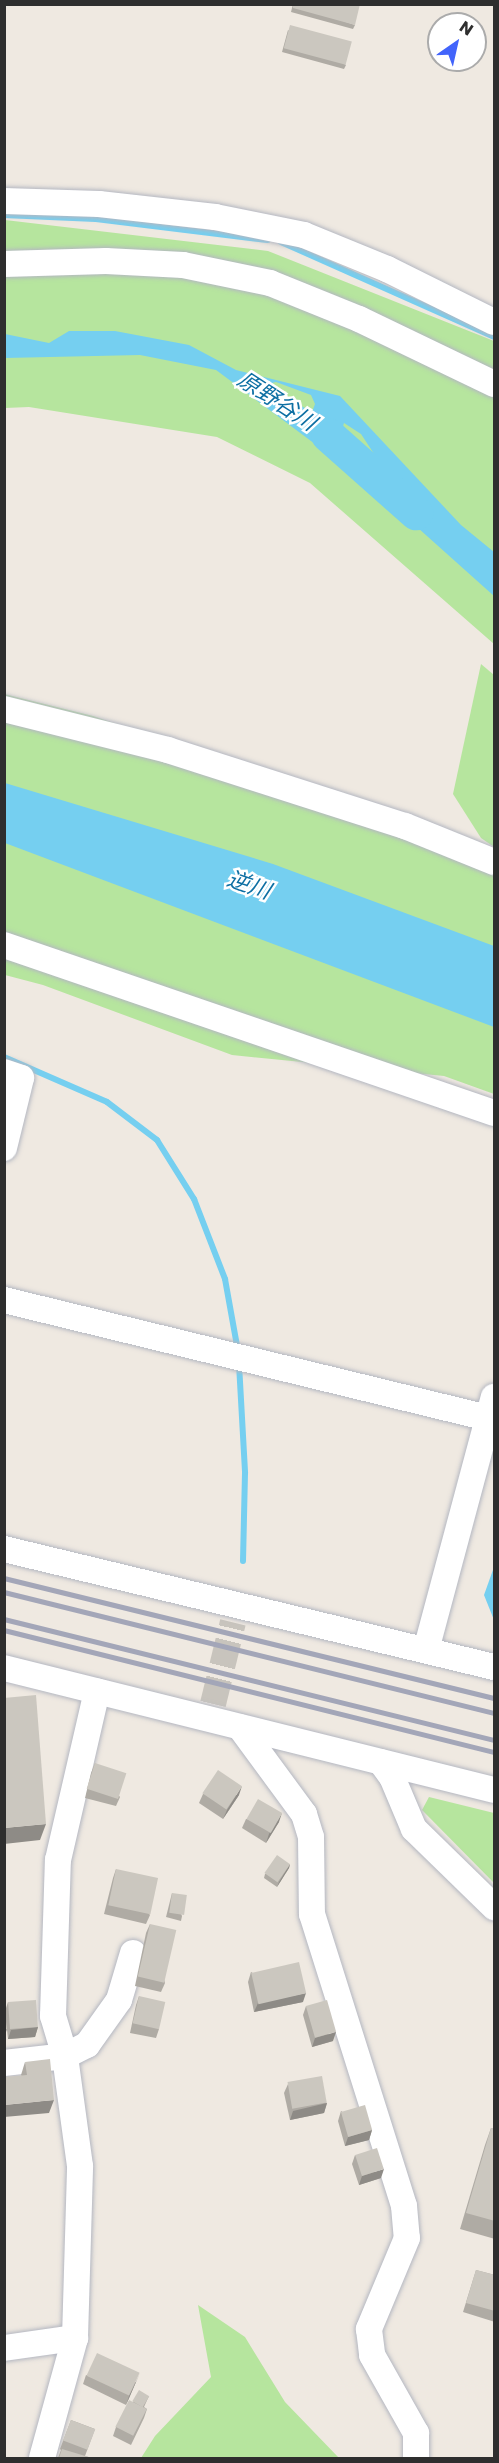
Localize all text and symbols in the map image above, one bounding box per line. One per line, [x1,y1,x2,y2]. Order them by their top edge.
north arrow [427,12,487,72]
text: N [455,15,478,41]
water label: 原野谷川 [233,366,321,436]
water label: 逆川 [224,865,274,905]

